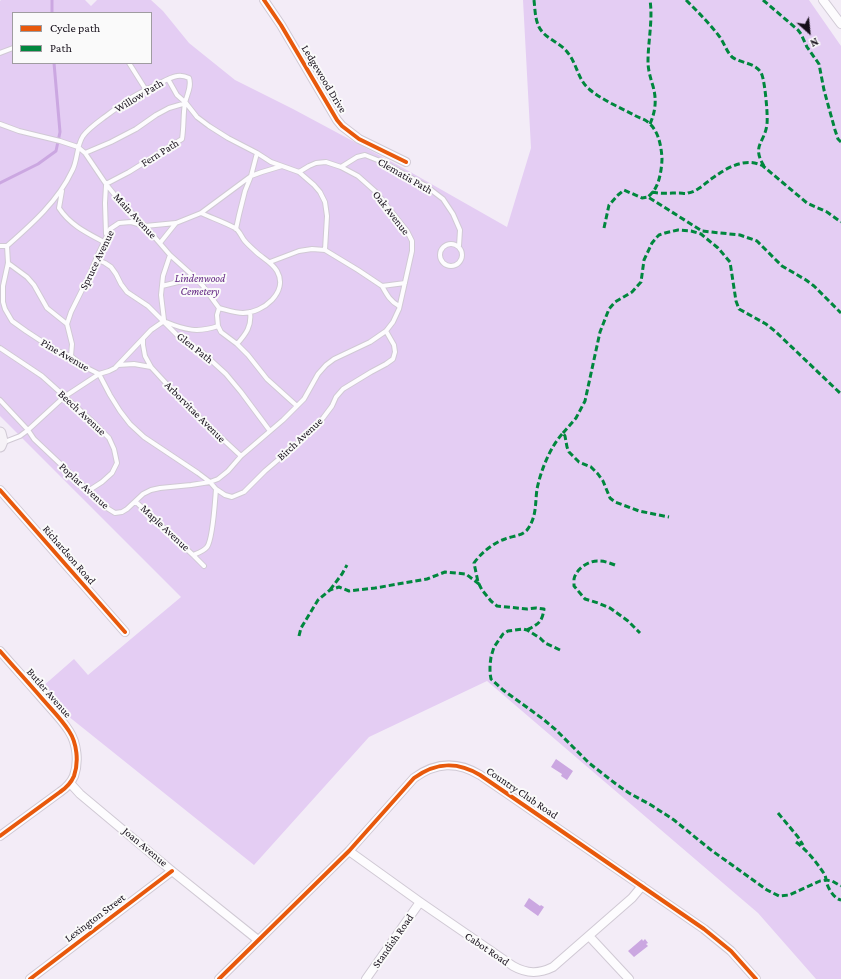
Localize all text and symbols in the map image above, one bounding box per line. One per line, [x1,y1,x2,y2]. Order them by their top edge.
legend [12,12,152,64]
north arrow [789,12,829,52]
text: Cycle path [50,21,100,35]
text: N [808,36,821,50]
text: Path [50,41,72,55]
street label: Ledgewood Drive [299,43,349,115]
street label: Willow Path [112,76,166,116]
street label: Fern Path [139,136,181,170]
street label: Clematis Path [375,155,435,197]
street label: Oak Avenue [370,188,412,238]
street label: Main Avenue [111,190,159,242]
street label: Spruce Avenue [77,228,117,292]
park label: Lindenwood Cemetery [175,272,225,298]
street label: Glen Path [174,330,216,366]
street label: Pine Avenue [38,336,92,374]
street label: Arborvitae Avenue [162,379,228,445]
street label: Beech Avenue [55,388,109,438]
street label: Birch Avenue [274,415,326,463]
street label: Poplar Avenue [56,460,112,512]
street label: Maple Avenue [138,502,192,554]
street label: Richardson Road [40,523,98,587]
street label: Butler Avenue [24,665,74,721]
street label: Country Club Road [484,764,560,822]
street label: Joan Avenue [120,825,170,869]
street label: Lexington Street [62,891,128,945]
street label: Standish Road [370,911,416,971]
street label: Cabot Road [462,929,512,969]

